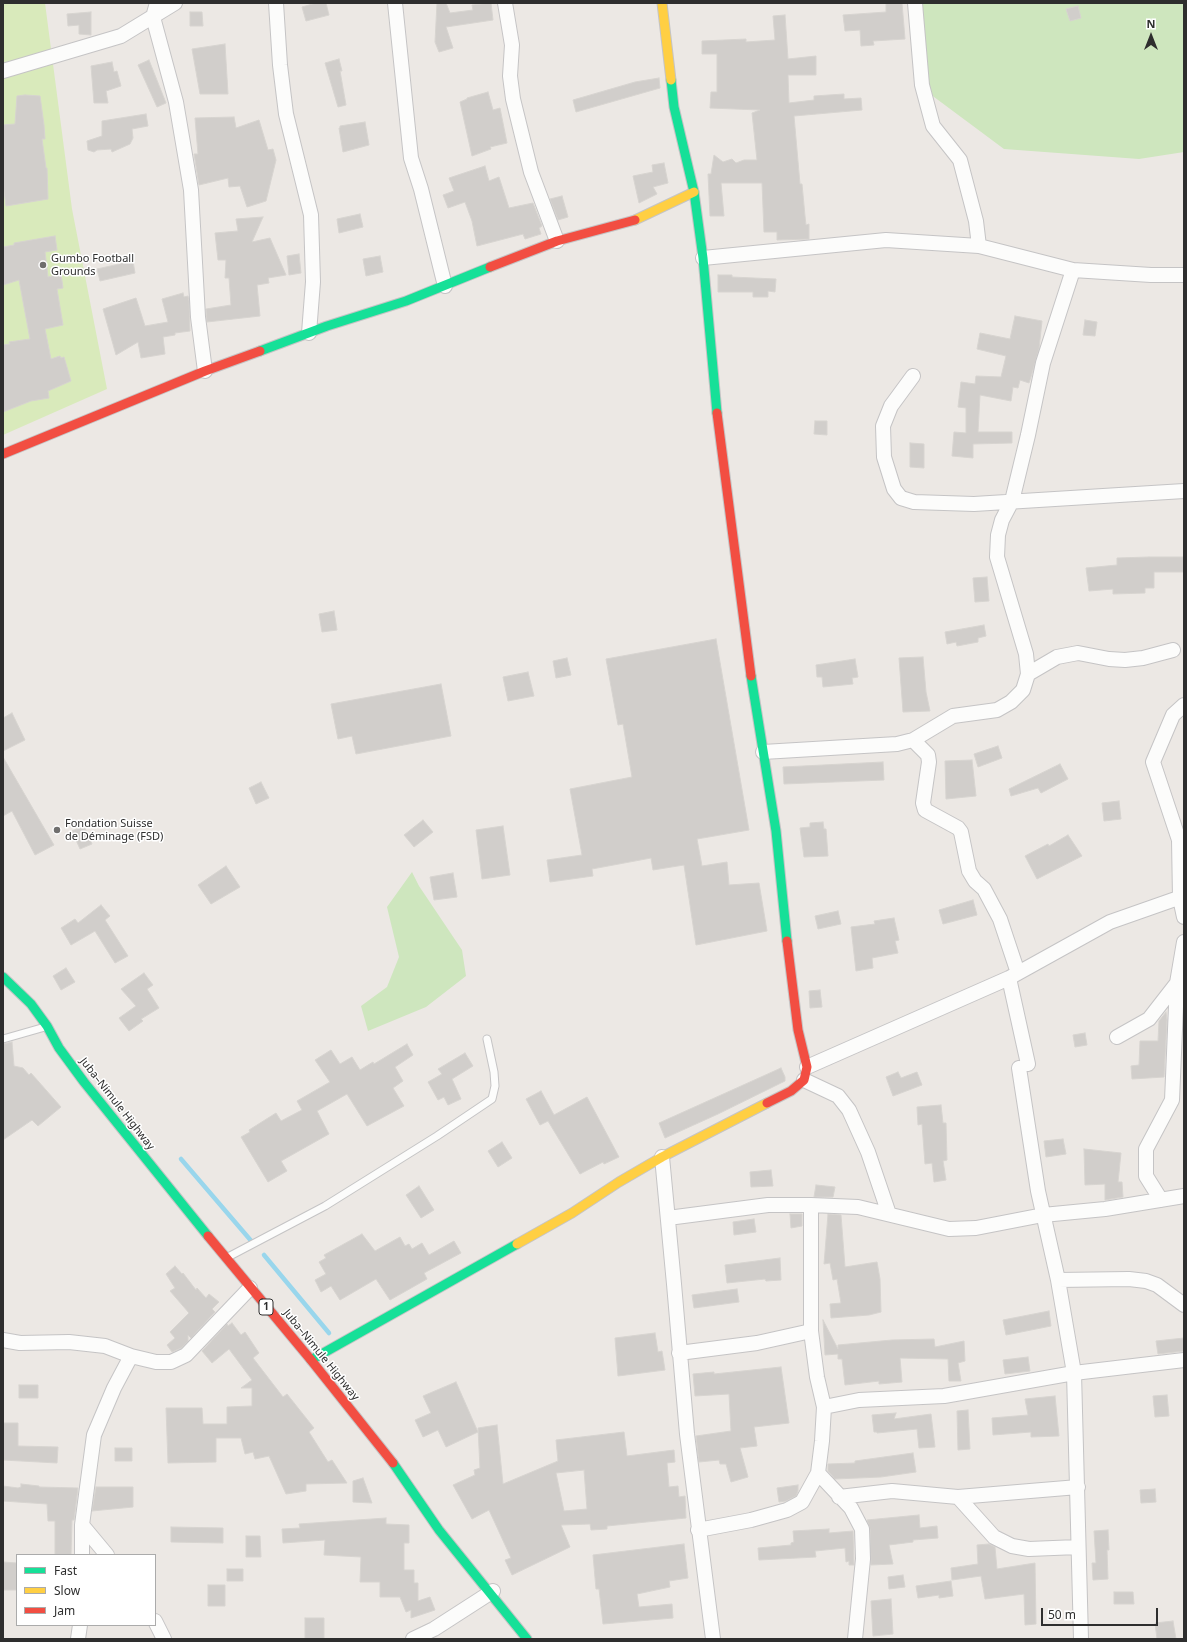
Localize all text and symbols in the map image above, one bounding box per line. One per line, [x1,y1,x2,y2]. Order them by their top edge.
north arrow [1131,16,1171,56]
text: N [1147,16,1155,31]
place label: Gumbo Football Grounds [51,252,134,278]
marker: Gumbo Football Grounds [38,260,48,270]
place label: Fondation Suisse de Déminage (FSD) [65,817,163,843]
marker: Fondation Suisse de Déminage (FSD) [52,825,62,835]
street label: Juba–Nimule Highway [77,1055,157,1153]
road number: 1 [259,1299,273,1315]
street label: Juba–Nimule Highway [280,1307,362,1403]
legend [16,1554,156,1626]
text: Fast [54,1562,77,1579]
text: Slow [54,1582,80,1599]
scale bar [1043,1600,1160,1626]
text: Jam [54,1602,75,1619]
text: 50 m [1048,1606,1076,1623]

